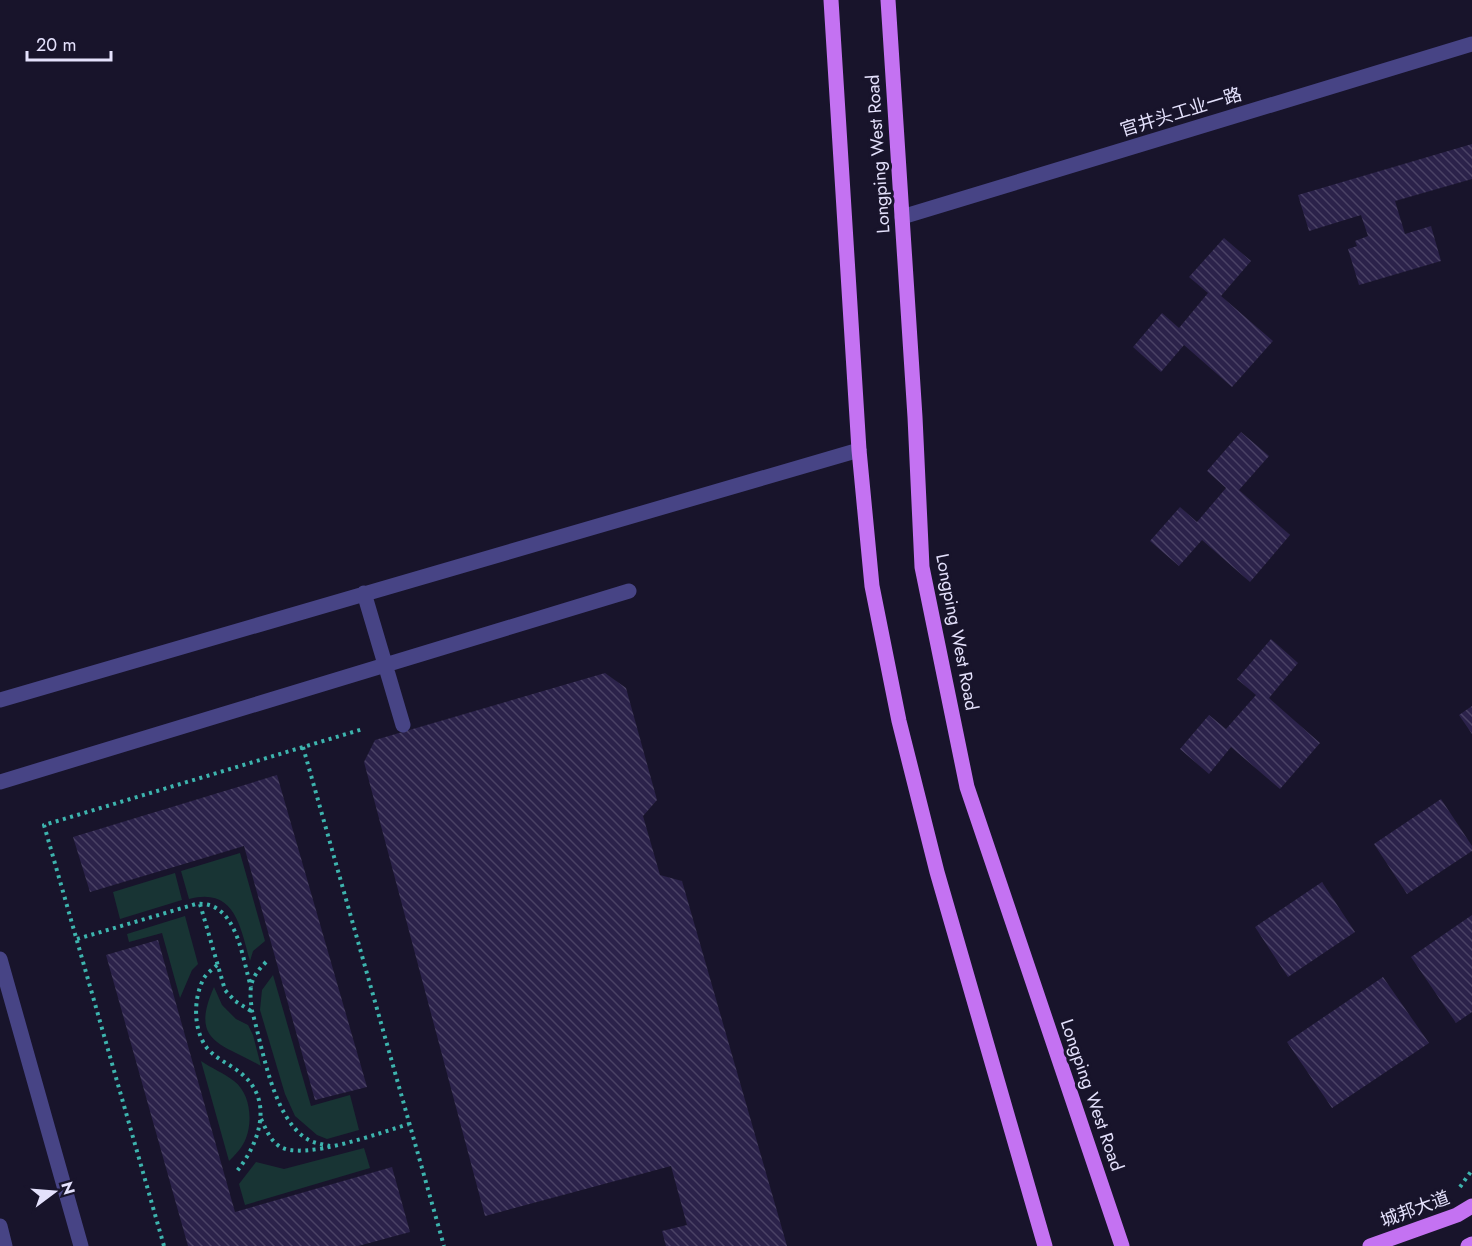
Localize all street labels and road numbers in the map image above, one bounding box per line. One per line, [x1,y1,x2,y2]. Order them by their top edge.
street label: Longping West Road [859,74,897,234]
street label: 官井头工业一路 [1117,81,1245,143]
street label: Longping West Road [929,551,985,713]
street label: Longping West Road [1054,1016,1130,1174]
street label: 城邦大道 [1377,1184,1453,1234]

